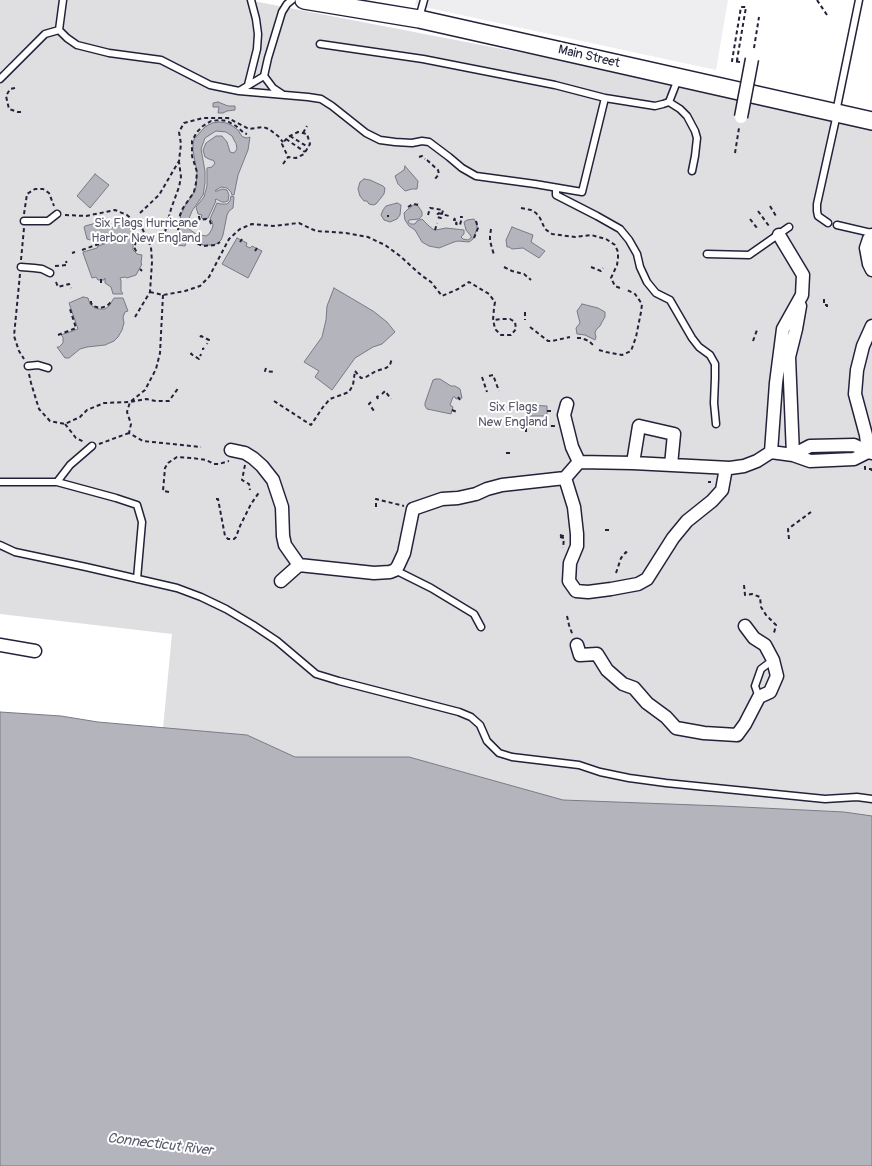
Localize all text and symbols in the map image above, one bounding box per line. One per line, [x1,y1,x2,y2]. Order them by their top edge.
street label: Main Street [557,42,621,72]
park label: Six Flags Hurricane Harbor New England [91,216,201,247]
park label: Six Flags New England [478,400,548,431]
water label: Connecticut River [106,1130,214,1160]

